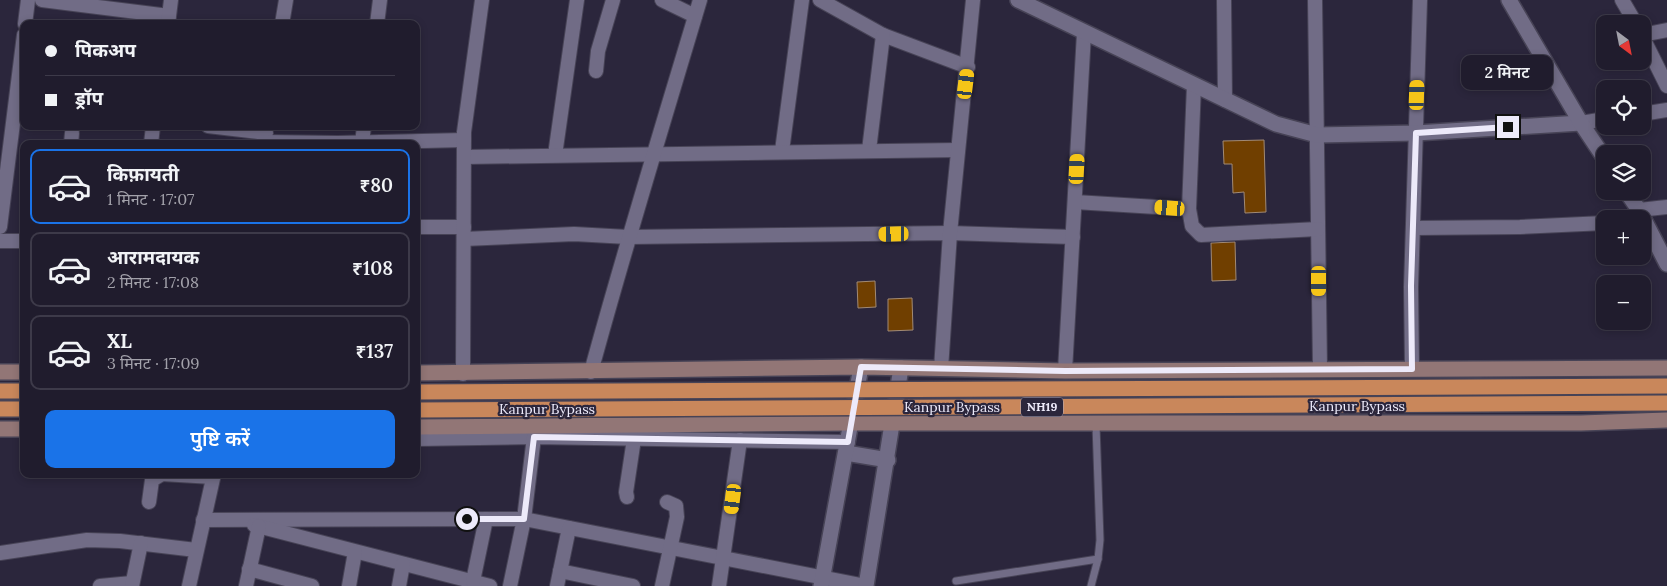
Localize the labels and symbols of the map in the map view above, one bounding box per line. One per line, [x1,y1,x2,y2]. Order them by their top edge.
north arrow [1596,15,1651,70]
callout: 2 मिनट [1462,54,1554,90]
car [956,68,975,100]
car [1408,80,1425,110]
route end [1497,116,1519,138]
car [1068,154,1085,184]
car [1154,199,1185,217]
car [878,226,909,242]
car [1311,266,1326,296]
street label: Kanpur Bypass [1309,397,1405,415]
street label: Kanpur Bypass [904,398,1000,416]
road number: NH19 [1021,398,1063,417]
street label: Kanpur Bypass [499,400,595,418]
car [723,483,742,515]
route start [456,508,478,530]

